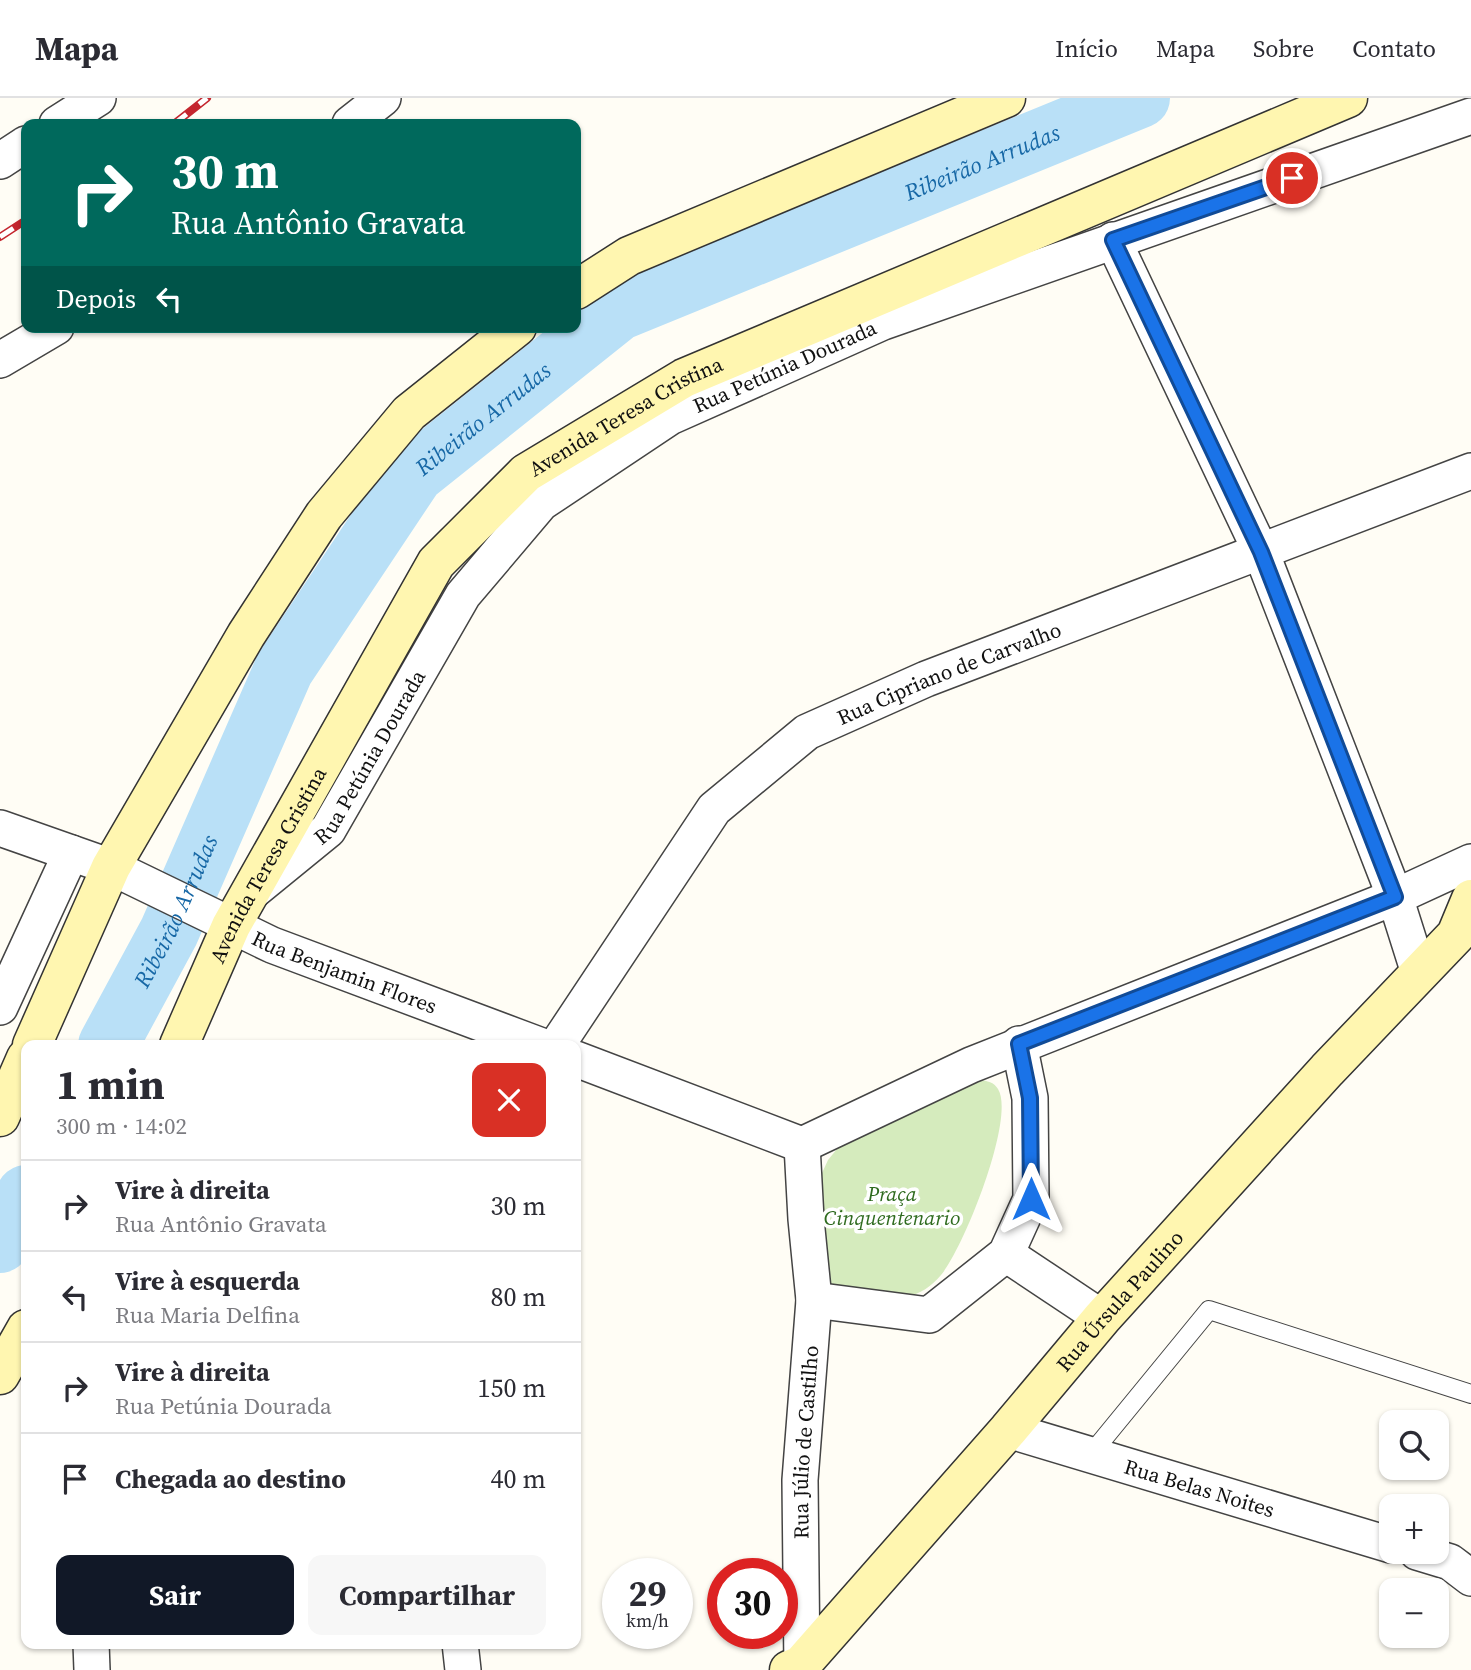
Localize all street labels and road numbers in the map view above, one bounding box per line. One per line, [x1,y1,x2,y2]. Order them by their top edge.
street label: Rua Petúnia Dourada [688,312,881,420]
street label: Avenida Teresa Cristina [523,349,727,483]
street label: Rua Cipriano de Carvalho [832,614,1065,731]
street label: Rua Petúnia Dourada [307,664,432,851]
street label: Avenida Teresa Cristina [202,761,333,967]
street label: Rua Benjamin Flores [247,923,441,1020]
street label: Rua Úrsula Paulino [1049,1223,1190,1377]
street label: Rua Júlio de Castilho [785,1344,825,1539]
street label: Rua Belas Noites [1121,1451,1278,1524]

